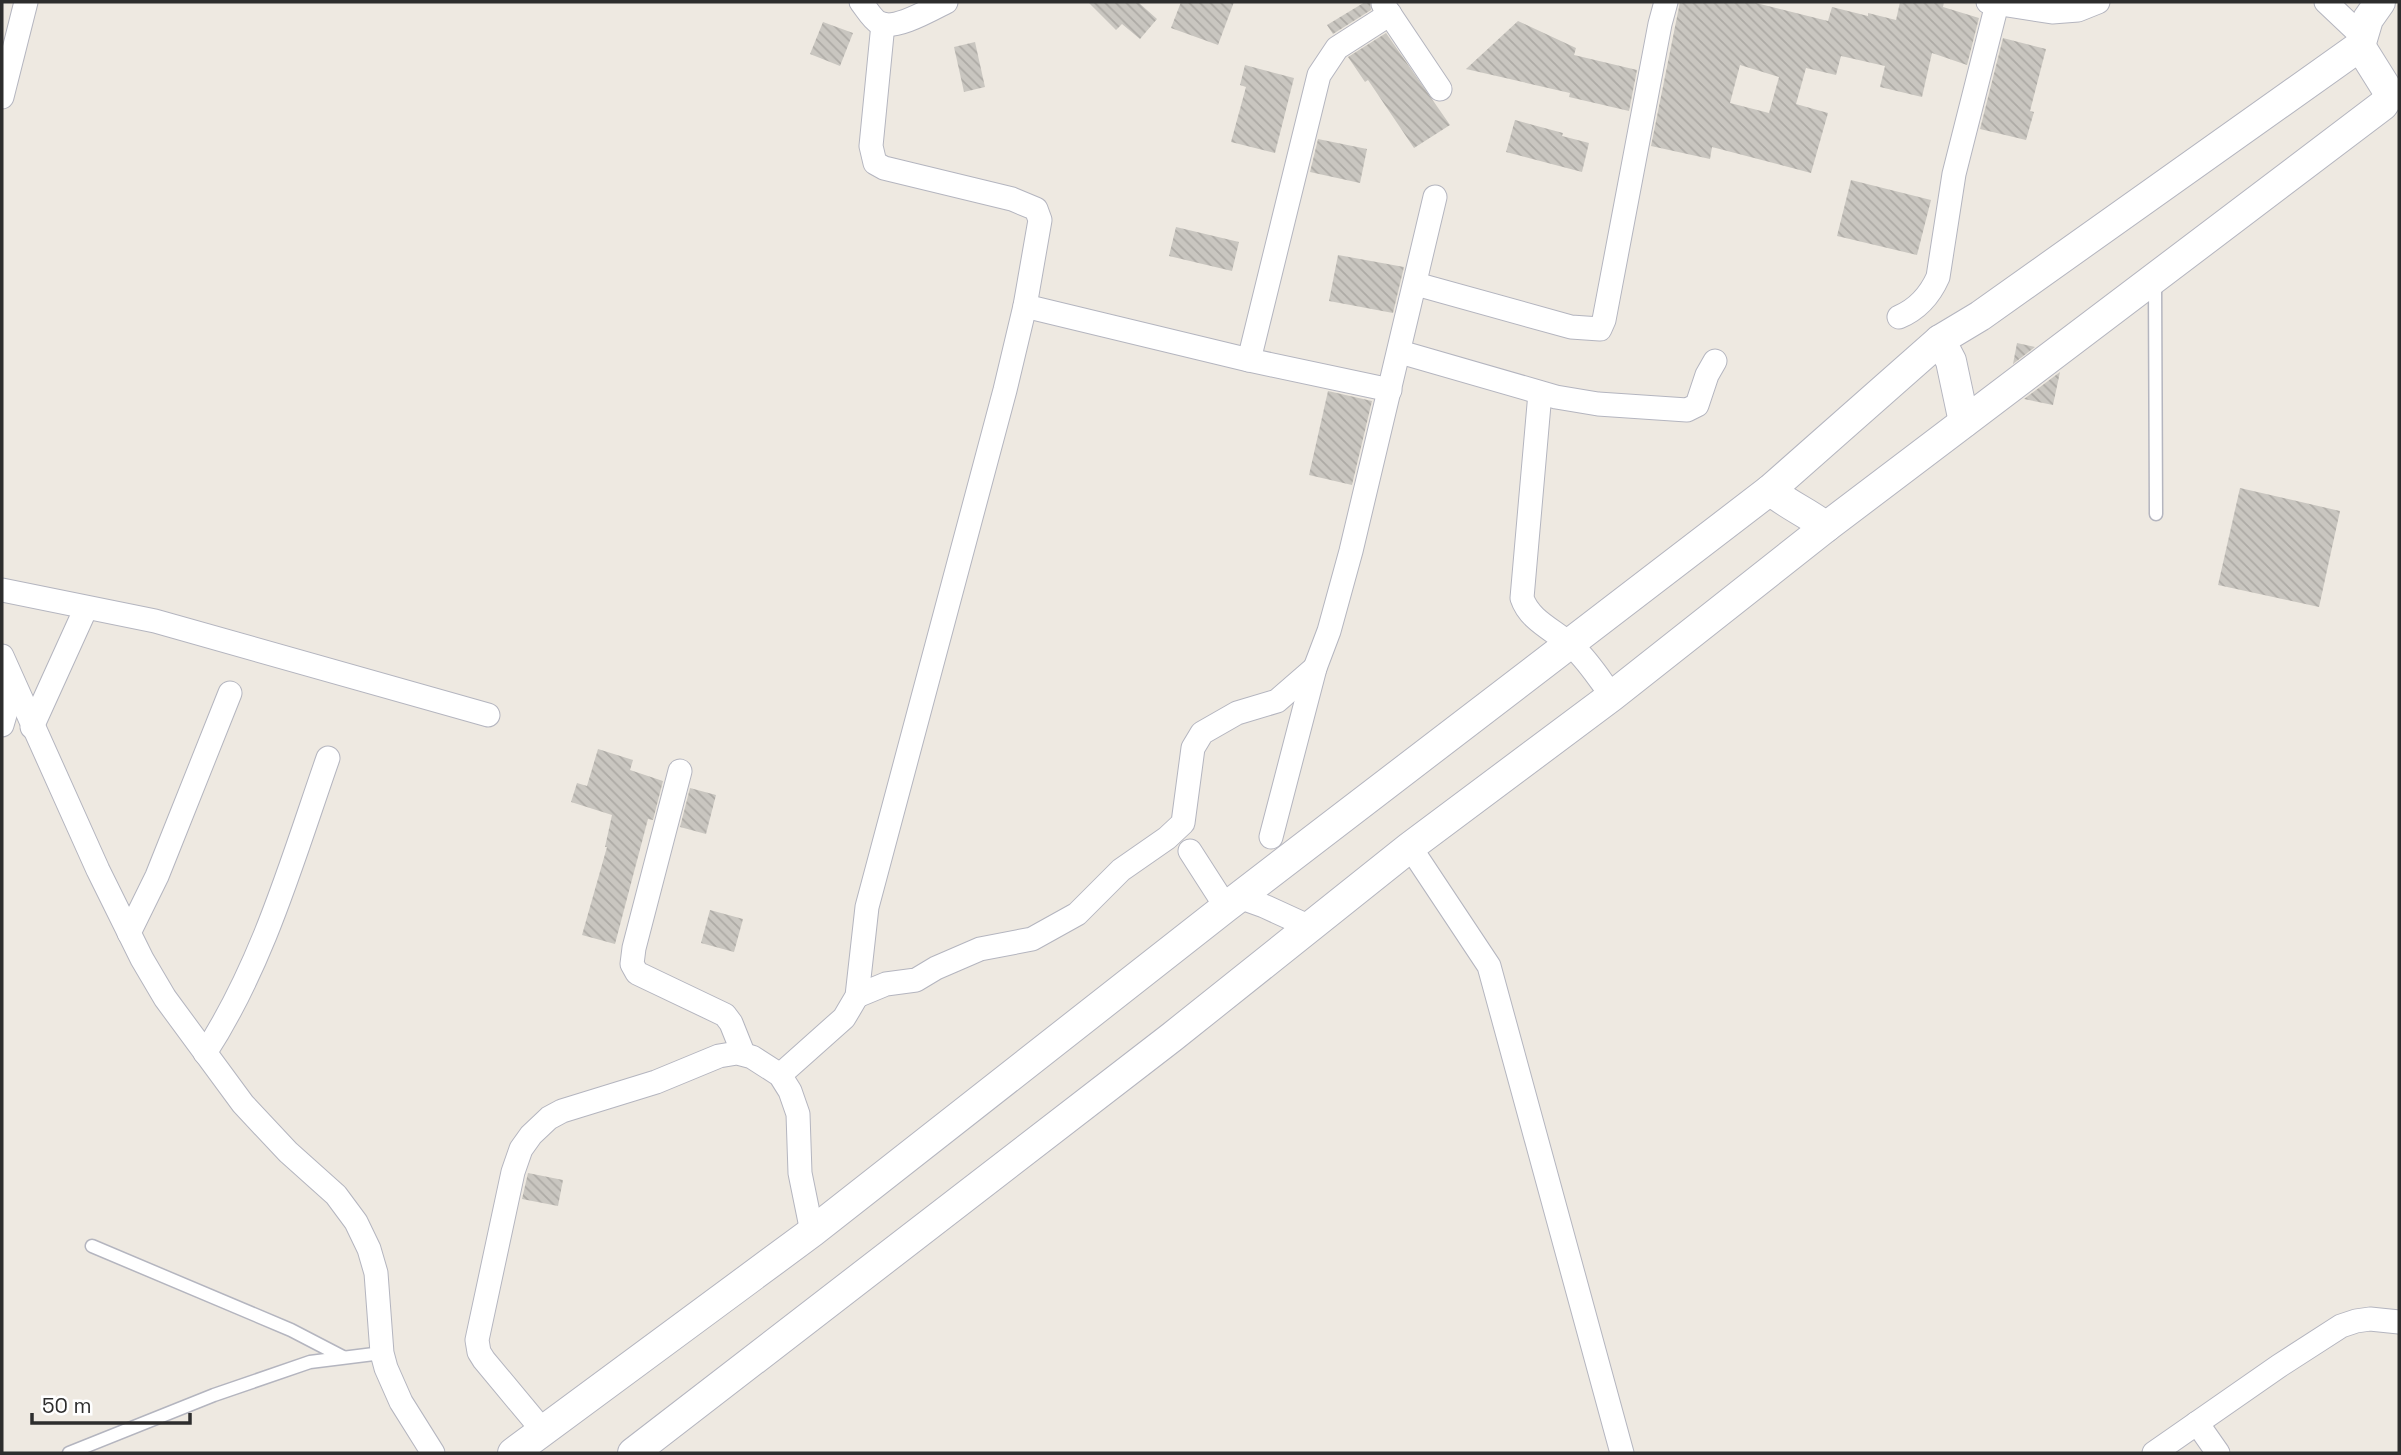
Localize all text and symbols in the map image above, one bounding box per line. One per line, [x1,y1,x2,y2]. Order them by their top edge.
scale bar [32,1382,189,1426]
text: 50 m [42,1392,92,1419]

